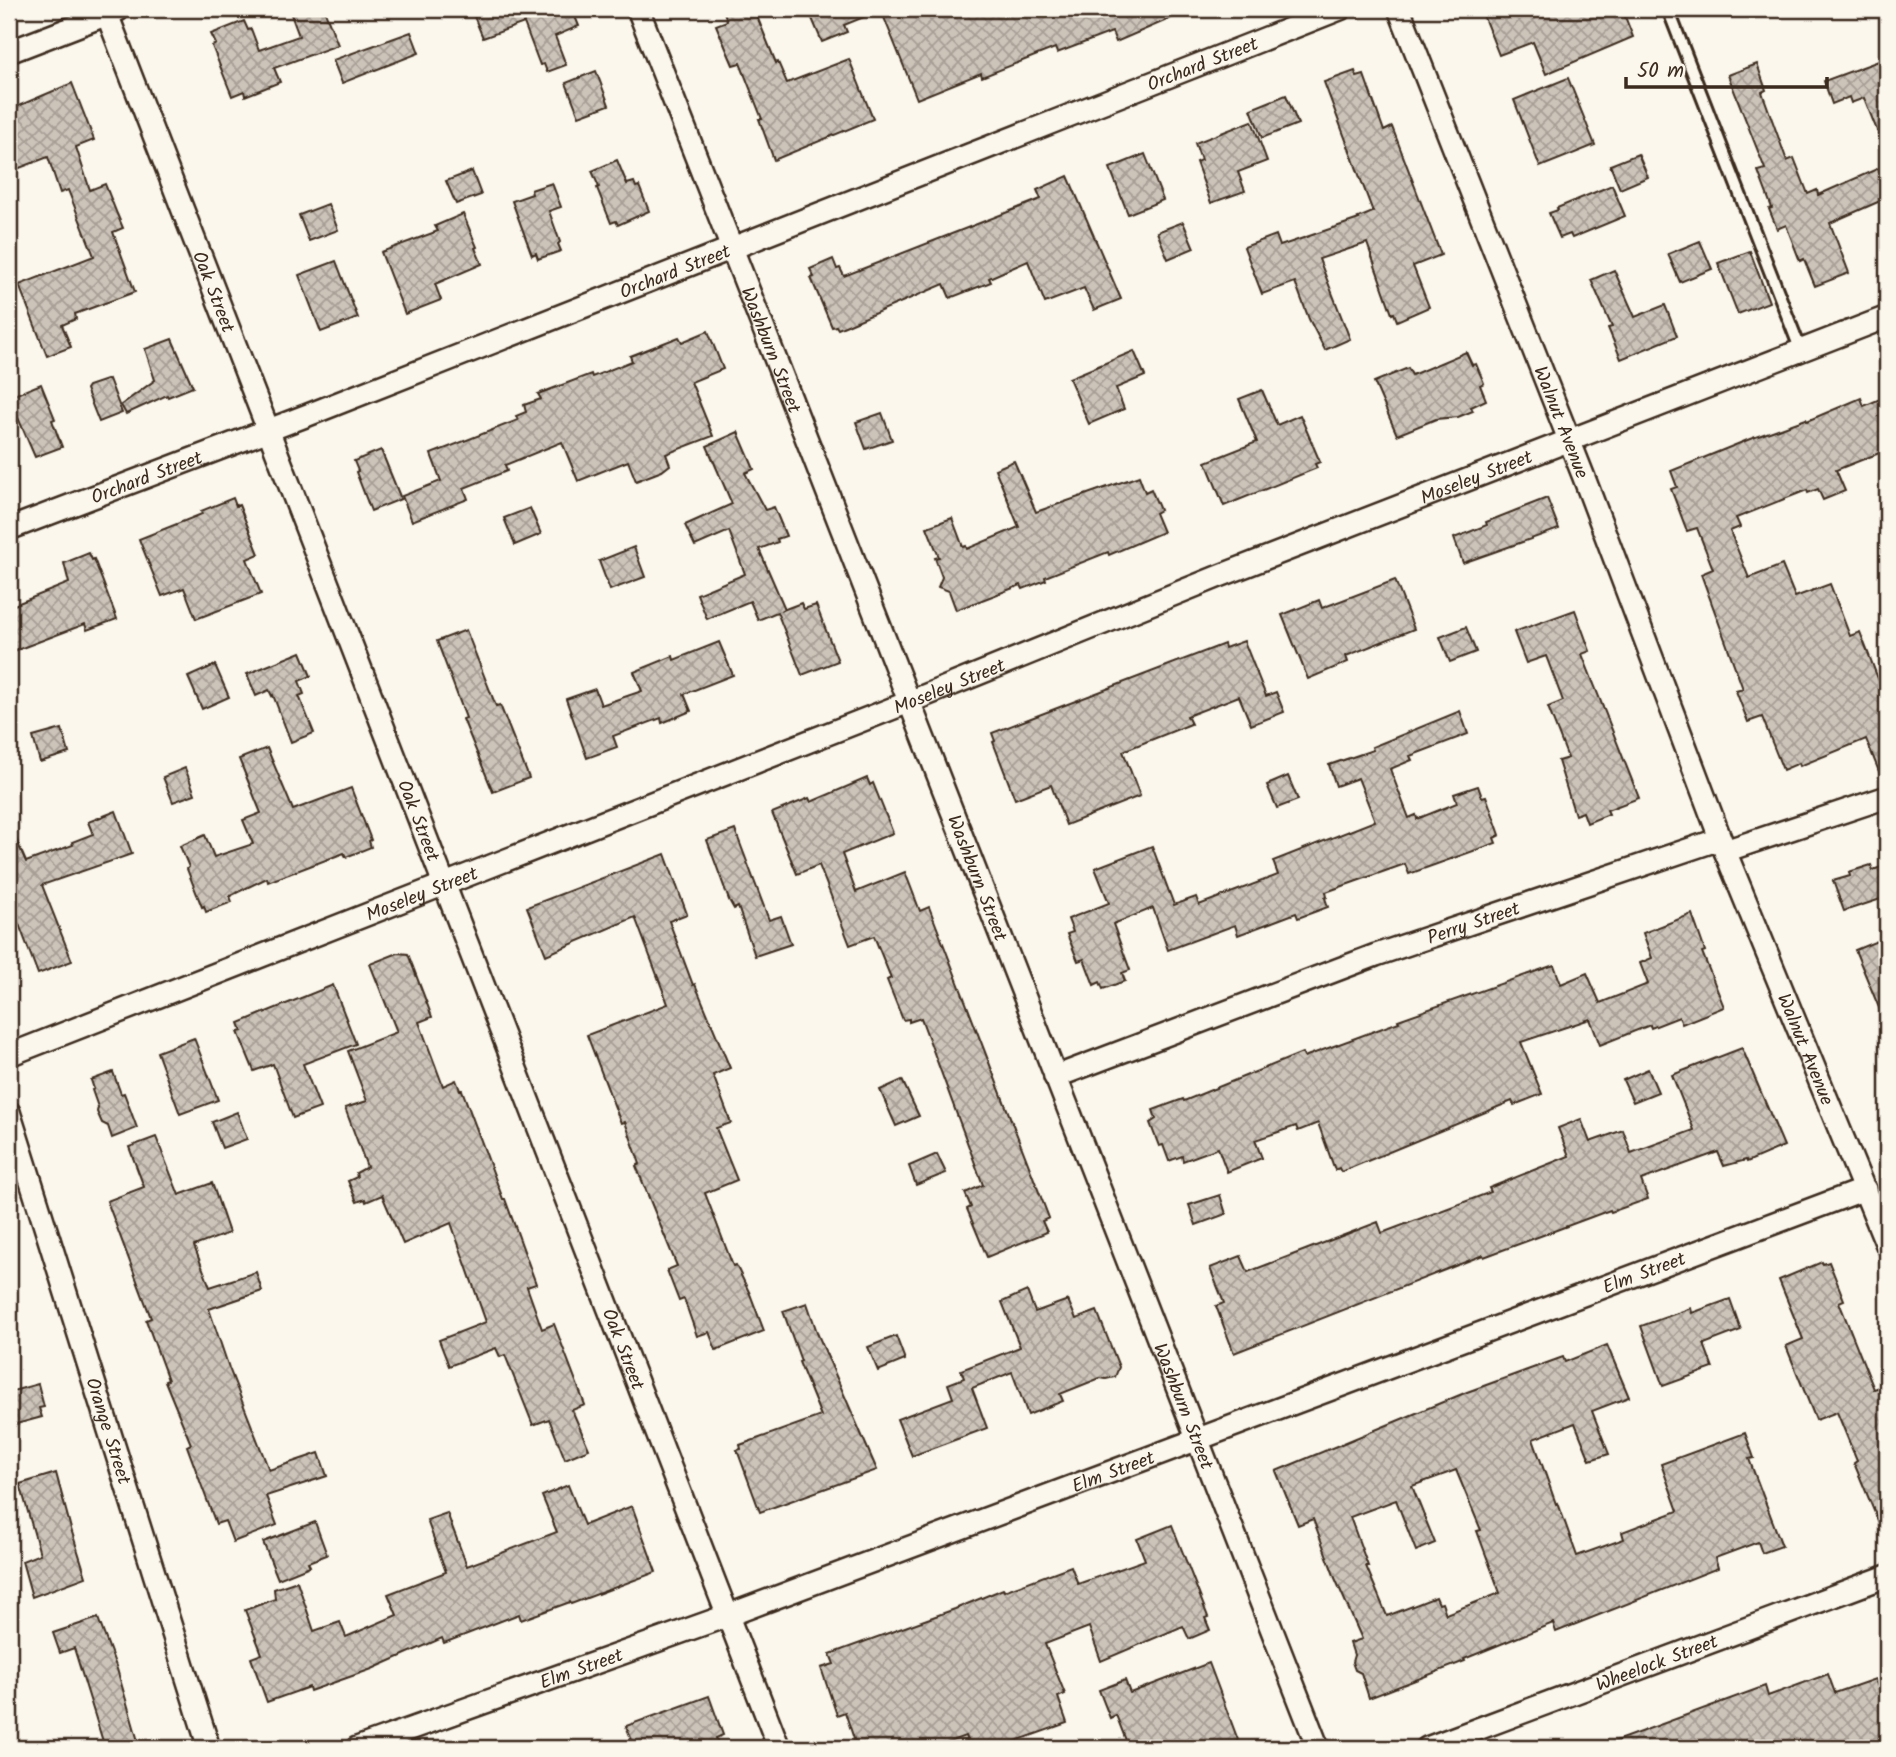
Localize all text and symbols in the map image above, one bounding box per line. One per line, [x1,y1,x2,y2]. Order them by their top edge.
street label: Orchard Street [1143,29,1264,100]
scale bar [1626,46,1828,90]
text: 50 m [1637,55,1684,88]
street label: Orchard Street [615,237,736,308]
street label: Oak Street [183,247,242,338]
street label: Washburn Street [732,283,808,419]
street label: Walnut Avenue [1524,362,1596,484]
street label: Orchard Street [87,443,208,513]
street label: Moseley Street [1416,443,1538,514]
street label: Moseley Street [889,651,1011,724]
street label: Oak Street [388,776,447,867]
street label: Washburn Street [938,811,1015,947]
street label: Moseley Street [362,859,483,931]
street label: Perry Street [1423,894,1525,954]
street label: Walnut Avenue [1768,989,1841,1111]
street label: Elm Street [1599,1244,1691,1303]
street label: Oak Street [593,1304,652,1395]
street label: Washburn Street [1144,1339,1221,1475]
street label: Orange Street [76,1374,138,1489]
street label: Elm Street [1068,1443,1160,1502]
street label: Wheelock Street [1592,1627,1723,1701]
street label: Elm Street [536,1641,628,1698]

